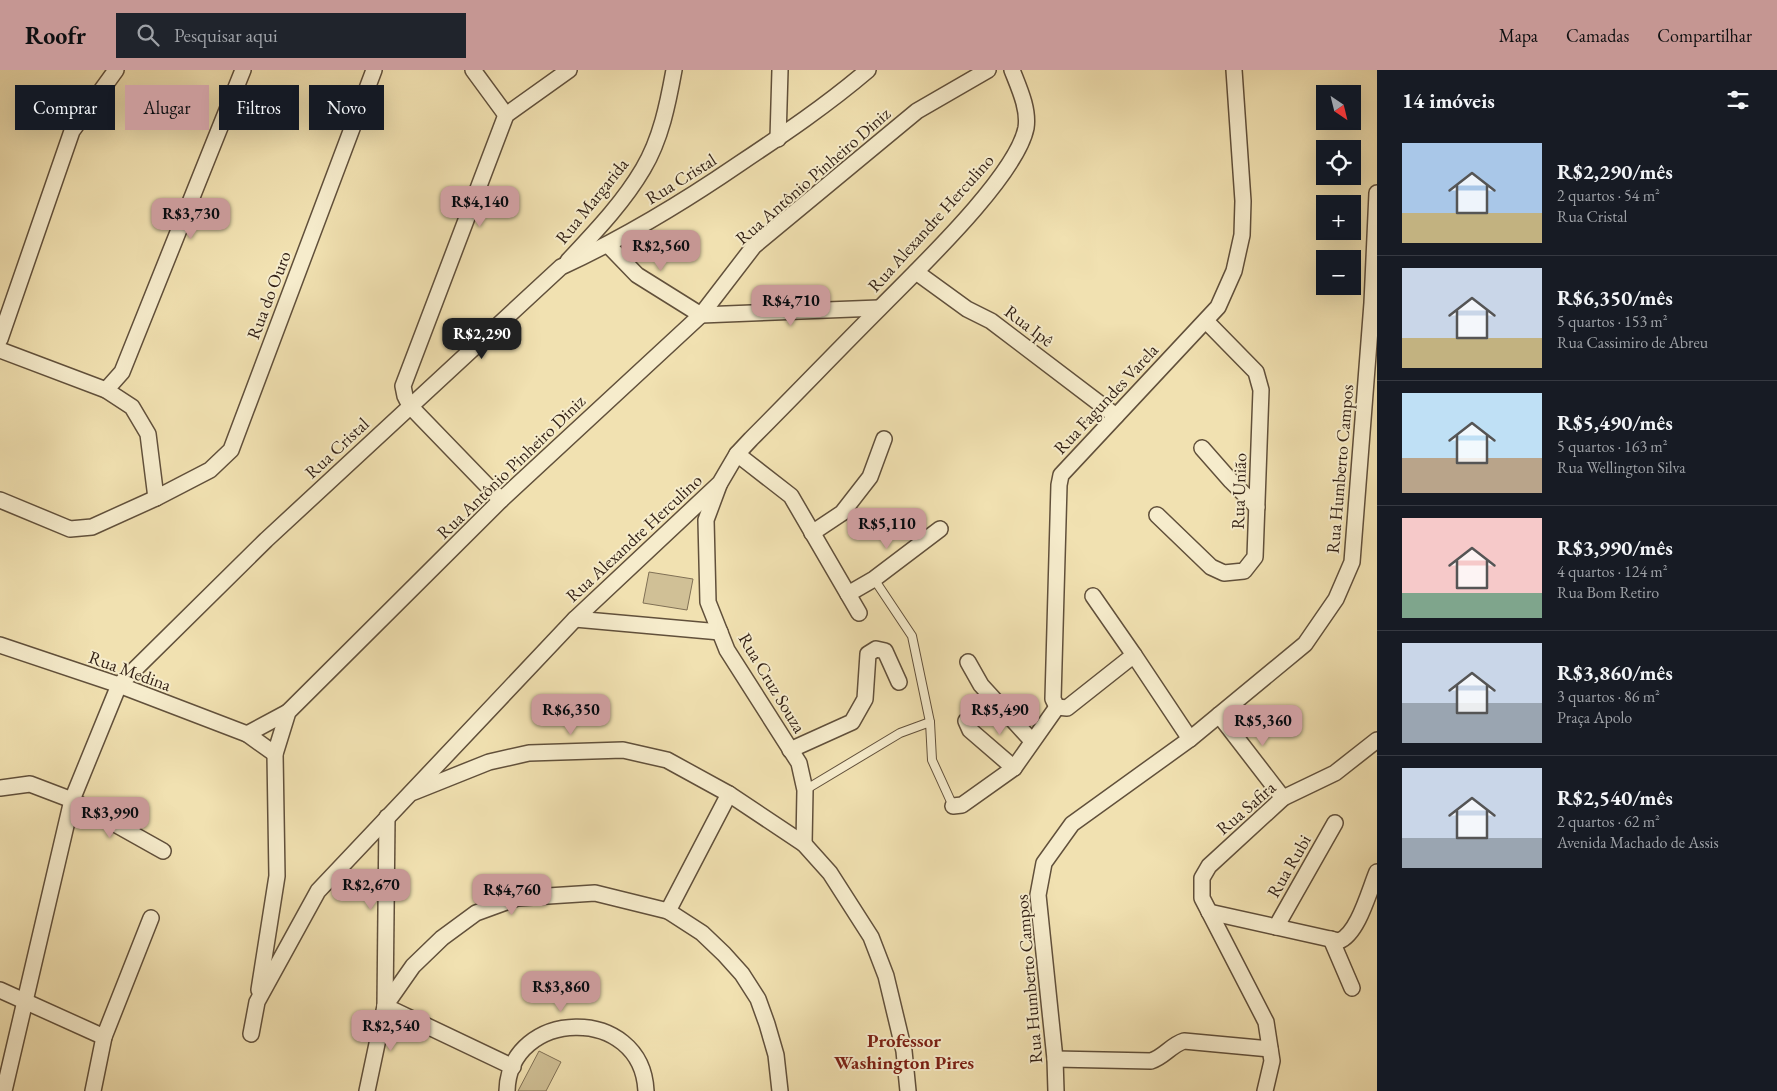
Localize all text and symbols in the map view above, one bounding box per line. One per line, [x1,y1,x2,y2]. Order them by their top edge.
search box [116,13,466,58]
text: Roofr [25,20,86,51]
icon: search [134,21,162,49]
text: Pesquisar aqui [174,23,278,48]
text: Mapa [1499,24,1538,47]
text: Camadas [1566,24,1629,47]
text: Compartilhar [1657,24,1752,47]
chip: Comprar [15,85,115,130]
chip: Alugar [125,85,209,130]
chip: Filtros [219,85,299,130]
chip: Novo [309,85,384,130]
north arrow [1316,85,1361,130]
map controls [1316,85,1361,295]
icon: filters [1724,86,1752,114]
text: 14 imóveis [1402,87,1495,114]
street label: Rua Antônio Pinheiro Diniz [730,102,895,249]
button: locate [1316,140,1361,185]
street label: Rua Cristal [641,148,720,209]
street label: Rua Alexandre Herculino [862,149,999,297]
street label: Rua Margarida [550,152,634,248]
text: R$2,290/mês [1557,158,1673,185]
icon: home [1442,163,1502,223]
text: 2 quartos · 54 m² [1557,185,1660,206]
pin: R$4,140 [434,186,526,228]
text: R$4,140 [451,191,509,212]
button: + [1316,195,1361,240]
pin: R$3,730 [145,198,237,240]
text: R$3,730 [162,203,220,224]
text: Rua Cristal [1557,206,1627,227]
pin: R$2,560 [615,230,707,272]
text: R$2,560 [632,235,690,256]
street label: Rua do Ouro [241,247,296,342]
button: − [1316,250,1361,295]
pin: R$4,710 [745,284,837,327]
text: R$6,350/mês [1557,284,1673,311]
icon: home [1442,288,1502,348]
text: R$4,710 [762,290,820,311]
street label: Rua Ipê [1000,300,1058,352]
text: 5 quartos · 153 m² [1557,311,1668,332]
pin: R$2,290 [436,318,528,360]
text: R$2,290 [453,323,511,344]
text: Rua Cassimiro de Abreu [1557,332,1708,353]
street label: Rua Fagundes Varela [1048,338,1163,459]
street label: Rua Humberto Campos [1321,383,1358,554]
street label: Rua Antônio Pinheiro Diniz [432,390,590,544]
text: R$5,490/mês [1557,409,1673,436]
street label: Rua Cristal [300,412,373,483]
icon: home [1442,413,1502,473]
text: 5 quartos · 163 m² [1557,436,1668,457]
street label: Rua União [1226,452,1251,530]
text: Rua Wellington Silva [1557,457,1686,478]
street label: Rua Alexandre Herculino [561,468,707,607]
pin: R$5,110 [841,508,933,550]
text: R$5,110 [858,513,916,534]
text: R$3,990/mês [1557,534,1673,561]
icon: home [1442,538,1502,598]
text: 4 quartos · 124 m² [1557,561,1668,582]
text: Rua Bom Retiro [1557,582,1659,603]
street label: Rua Cruz Souza [734,629,812,738]
street label: Rua Medina [86,645,175,696]
text: R$3,860/mês [1557,659,1673,686]
icon: home [1442,663,1502,723]
text: 3 quartos · 86 m² [1557,686,1660,707]
pin: R$6,350 [525,694,617,736]
pin: R$5,490 [954,694,1046,736]
text: R$6,350 [542,699,600,720]
text: R$5,490 [971,699,1029,720]
pin: R$5,360 [1217,704,1309,747]
text: Praça Apolo [1557,707,1632,728]
text: R$5,360 [1234,710,1292,731]
street label: Rua Safira [1211,775,1281,840]
text: R$2,540/mês [1557,784,1673,811]
icon: home [1442,788,1502,848]
pin: R$3,990 [64,796,156,839]
text: R$3,990 [81,802,139,823]
text: 2 quartos · 62 m² [1557,811,1660,832]
street label: Rua Rubi [1261,830,1316,901]
text: Avenida Machado de Assis [1557,832,1719,853]
pin: R$2,670 [325,868,417,911]
text: R$2,670 [342,874,400,895]
pin: R$4,760 [466,874,558,916]
text: R$4,760 [483,879,541,900]
street label: Rua Humberto Campos [1010,893,1047,1065]
pin: R$3,860 [515,970,607,1013]
text: R$3,860 [532,976,590,997]
pin: R$2,540 [345,1010,437,1052]
text: R$2,540 [362,1015,420,1036]
district label: Professor Washington Pires [834,1028,974,1075]

